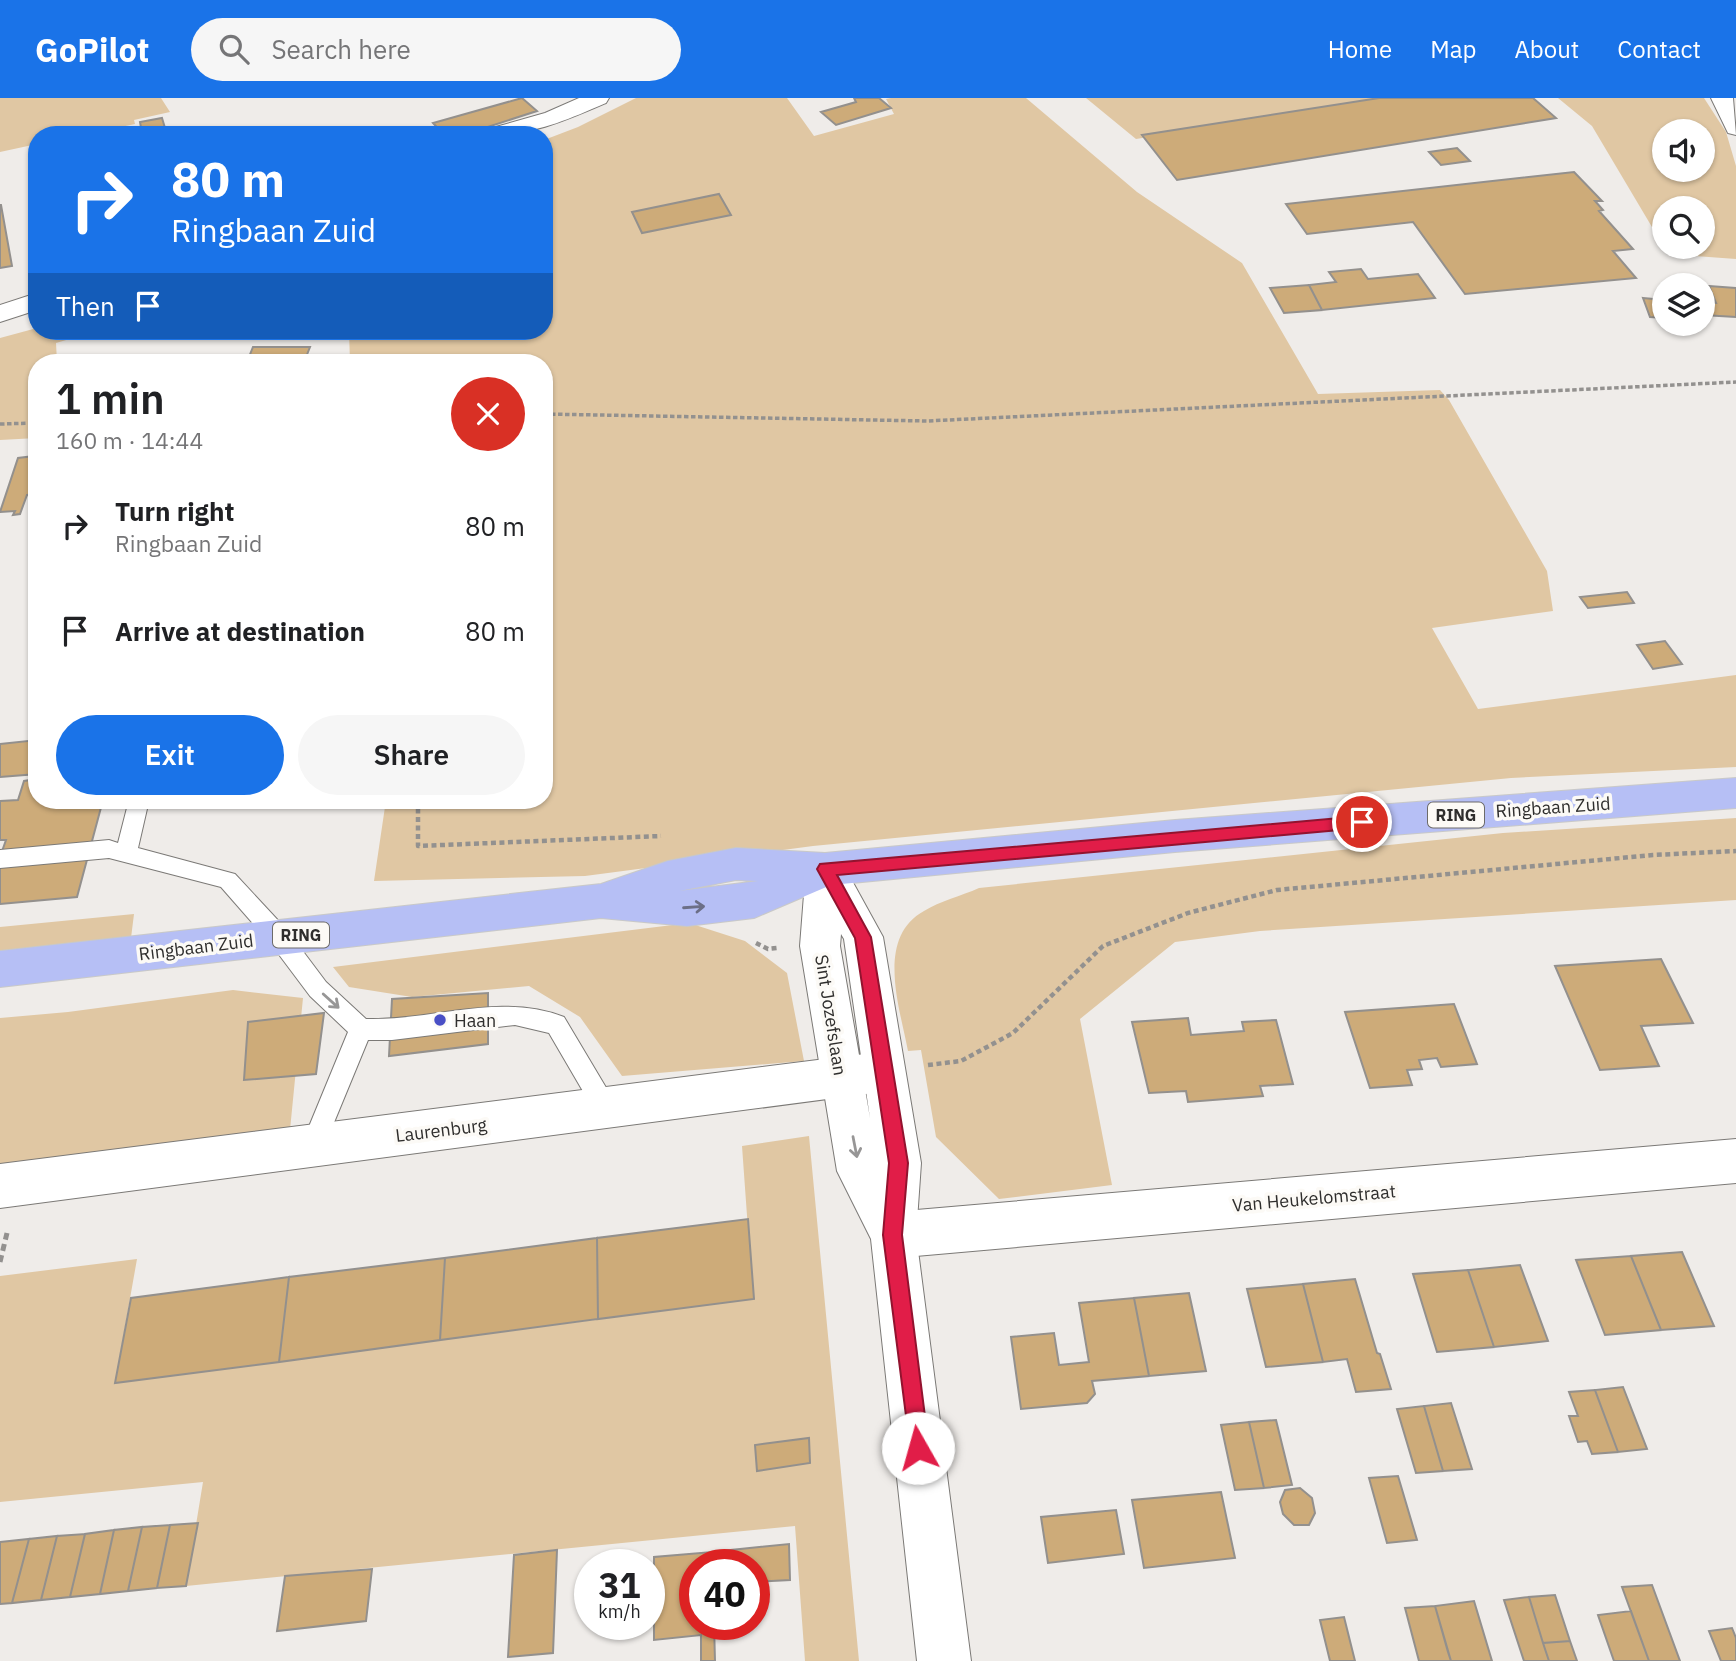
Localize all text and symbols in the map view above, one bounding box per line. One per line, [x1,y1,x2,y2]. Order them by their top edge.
search box [191,18,681,81]
text: GoPilot [35,28,149,71]
icon: search [215,30,253,68]
text: Search here [271,32,411,66]
text: Home [1328,33,1392,65]
text: Map [1430,33,1476,65]
text: About [1514,33,1579,65]
text: Contact [1617,33,1701,65]
map controls [1652,119,1715,336]
button: sound [1652,119,1715,182]
text: 80 m [171,147,285,210]
icon: right [56,154,147,245]
button: search [1652,196,1715,259]
text: Ringbaan Zuid [171,209,376,251]
button: layers [1652,273,1715,336]
icon: arrive [129,287,167,325]
text: Then [56,289,115,323]
text: 1 min [56,371,165,426]
button: close [451,377,525,451]
text: 160 m · 14:44 [56,425,203,455]
text: Turn right [115,494,234,528]
icon: right [56,507,94,545]
text: 80 m [465,509,525,543]
text: Ringbaan Zuid [115,528,262,558]
icon: arrive [56,612,94,650]
text: Arrive at destination [115,614,365,648]
text: 80 m [465,614,525,648]
button: Exit [56,715,284,795]
button: Share [298,715,525,795]
pin [1332,792,1392,852]
street label: Ringbaan Zuid [1495,792,1611,822]
road number: RING [1428,802,1484,828]
icon: arrive [1343,803,1381,841]
one-way arrow [682,900,704,913]
road number: RING [273,922,329,948]
street label: Ringbaan Zuid [137,929,255,965]
street label: Sint Jozefslaan [810,953,852,1077]
one-way arrow [322,993,340,1009]
place label: Haan [454,1009,496,1032]
marker: Haan [432,1012,448,1028]
street label: Laurenburg [394,1113,488,1147]
one-way arrow [848,1135,862,1158]
street label: Van Heukelomstraat [1231,1179,1397,1217]
position arrow [881,1411,955,1485]
speed limit sign: 40 [679,1549,770,1640]
text: 31 [598,1562,641,1608]
text: km/h [598,1600,641,1623]

